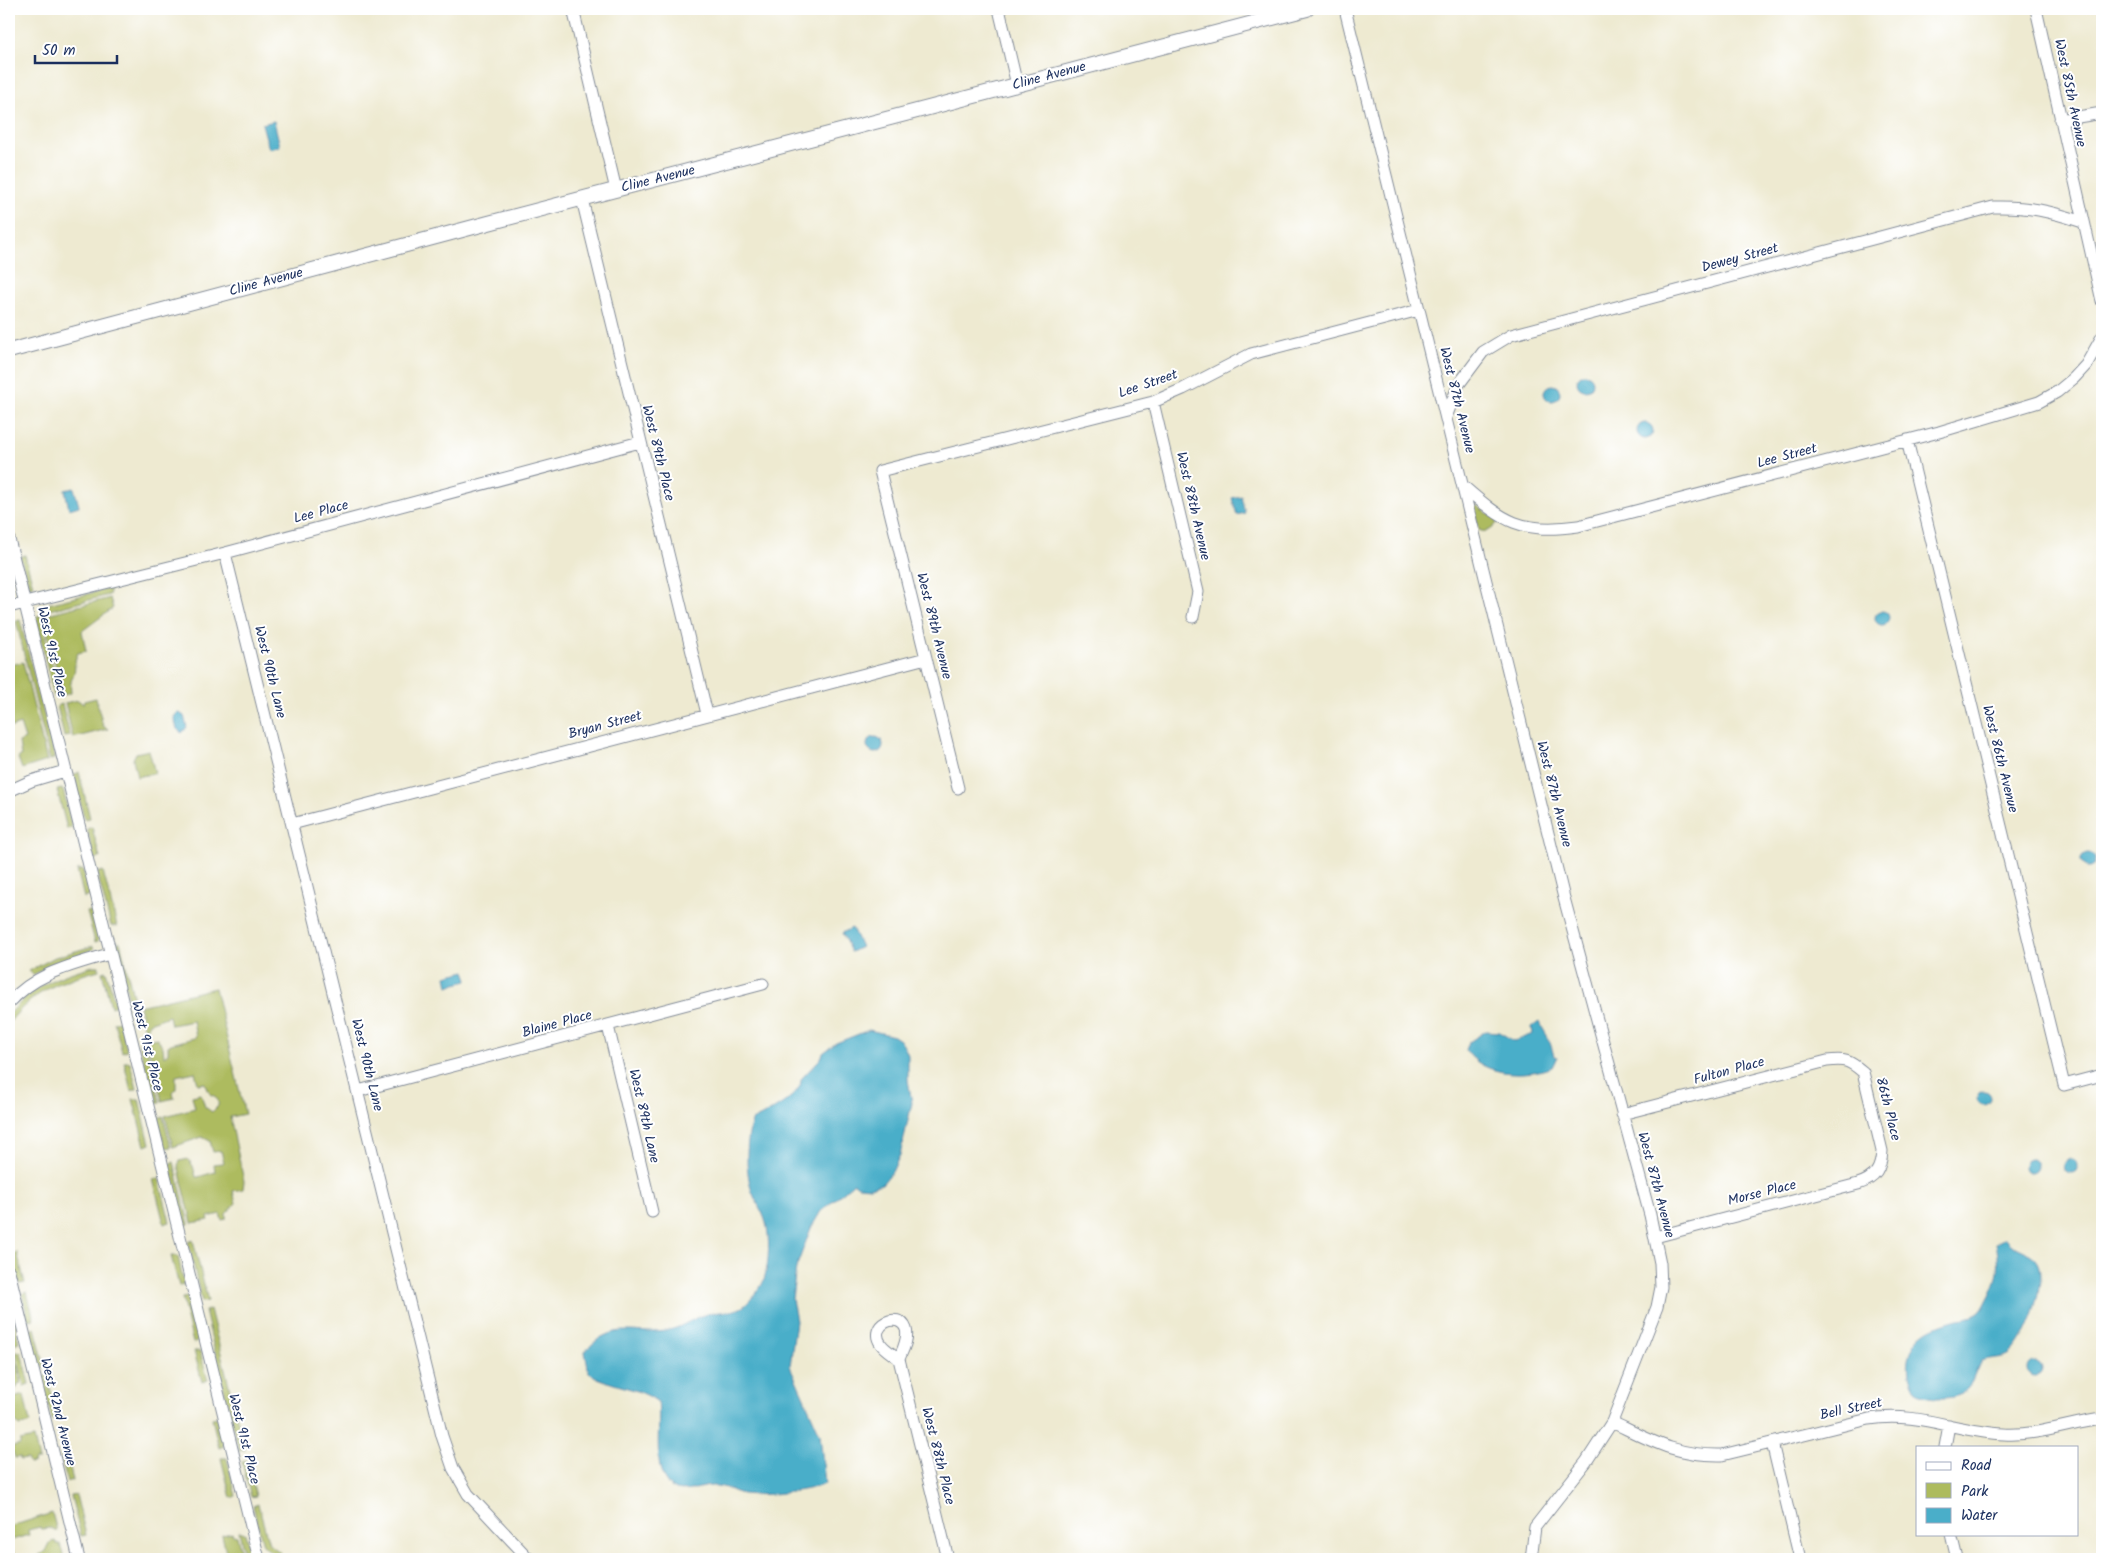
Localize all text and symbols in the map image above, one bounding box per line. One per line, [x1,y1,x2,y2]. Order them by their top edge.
scale bar [35,32,118,64]
street label: West 85th Avenue [2048,37,2092,150]
text: 50 m [42,39,76,63]
street label: Cline Avenue [1010,55,1089,96]
street label: Cline Avenue [619,159,698,199]
street label: Dewey Street [1699,237,1781,279]
street label: Cline Avenue [227,261,306,302]
street label: West 87th Avenue [1433,345,1481,456]
street label: Lee Street [1115,363,1181,404]
street label: West 89th Place [635,403,681,504]
street label: Lee Street [1755,437,1820,475]
street label: West 88th Avenue [1170,450,1216,563]
street label: Lee Place [291,494,352,530]
street label: West 89th Avenue [910,570,958,682]
street label: West 91st Place [31,604,73,700]
street label: West 90th Lane [248,623,292,721]
street label: West 86th Avenue [1976,703,2024,816]
street label: Bryan Street [566,704,645,745]
street label: West 87th Avenue [1530,739,1578,850]
street label: West 91st Place [125,998,169,1094]
street label: Blaine Place [520,1004,595,1044]
street label: West 90th Lane [345,1016,389,1114]
street label: Fulton Place [1691,1051,1768,1091]
street label: West 89th Lane [622,1067,666,1166]
street label: 86th Place [1869,1075,1907,1144]
street label: West 87th Avenue [1631,1130,1681,1241]
street label: Morse Place [1725,1174,1799,1212]
street label: West 92nd Avenue [34,1356,82,1469]
street label: West 91st Place [222,1391,266,1487]
street label: Bell Street [1818,1392,1885,1426]
street label: West 88th Place [915,1405,961,1508]
legend [1916,1446,2078,1536]
text: Road [1961,1454,1992,1478]
text: Park [1961,1480,1989,1504]
text: Water [1961,1504,1998,1528]

